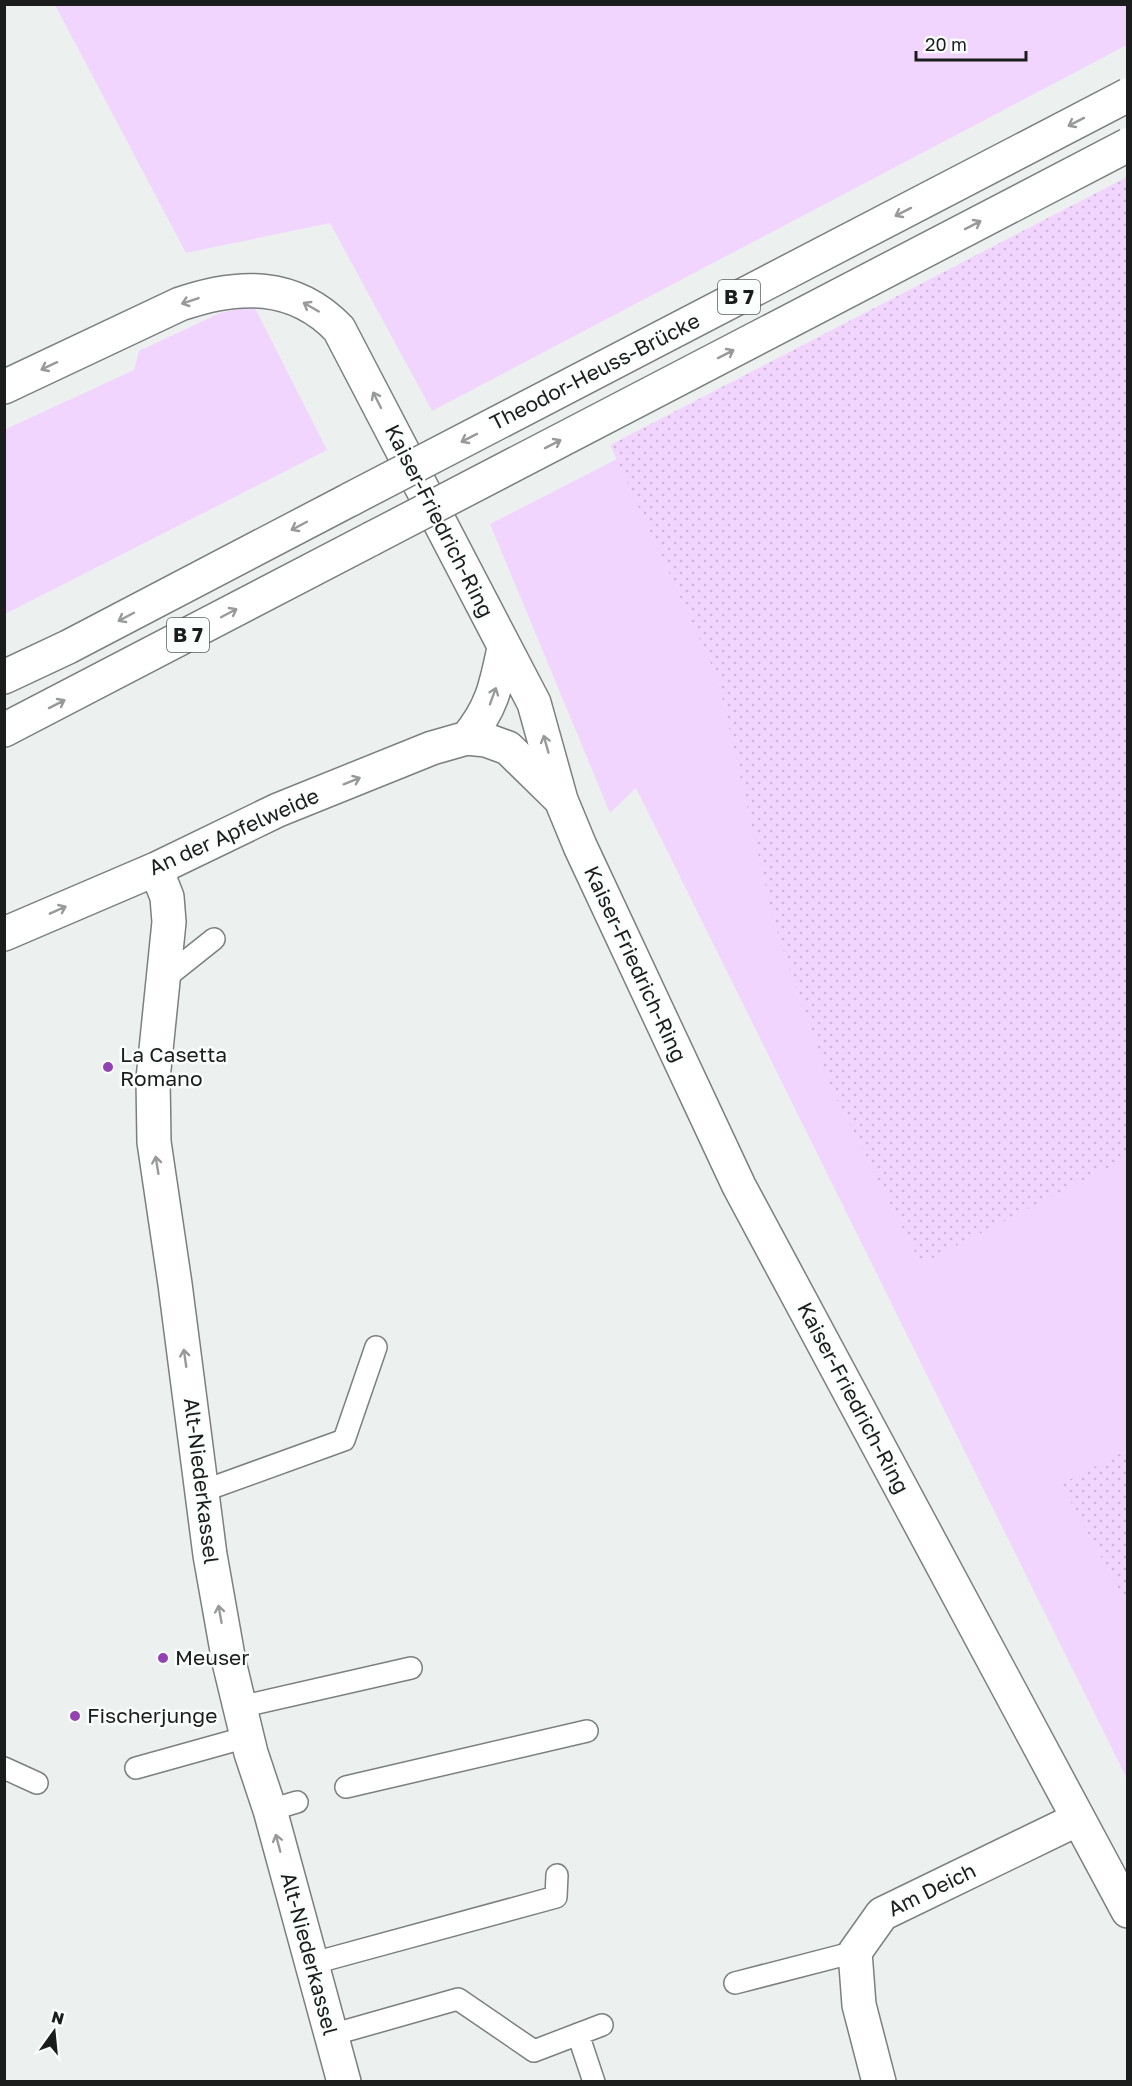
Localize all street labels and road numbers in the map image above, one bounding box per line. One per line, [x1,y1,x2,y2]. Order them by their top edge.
road number: B 7 [718,280,760,314]
street label: Theodor-Heuss-Brücke [485,307,704,435]
street label: Kaiser-Friedrich-Ring [380,420,500,621]
road number: B 7 [167,618,209,652]
street label: An der Apfelweide [145,782,323,880]
street label: Kaiser-Friedrich-Ring [579,861,693,1066]
street label: Kaiser-Friedrich-Ring [792,1297,915,1498]
street label: Alt-Niederkassel [179,1396,225,1566]
street label: Am Deich [883,1857,980,1922]
street label: Alt-Niederkassel [276,1869,344,2038]

